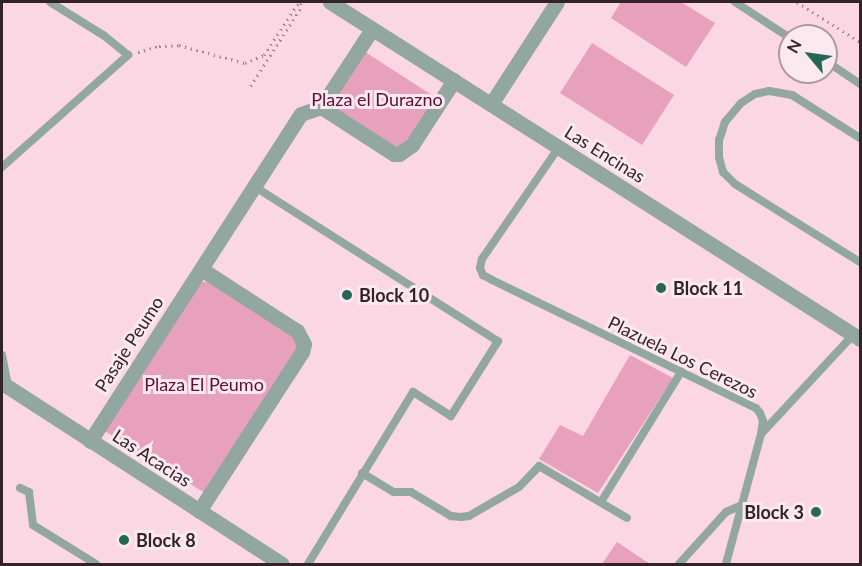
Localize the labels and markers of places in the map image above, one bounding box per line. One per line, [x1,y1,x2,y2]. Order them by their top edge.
place label: Block 11 [673,277,743,299]
marker: Block 11 [654,281,668,295]
place label: Block 10 [359,284,429,306]
marker: Block 10 [340,288,354,302]
place label: Block 3 [744,501,804,523]
marker: Block 3 [809,505,823,519]
place label: Block 8 [136,529,196,551]
marker: Block 8 [117,533,131,547]

